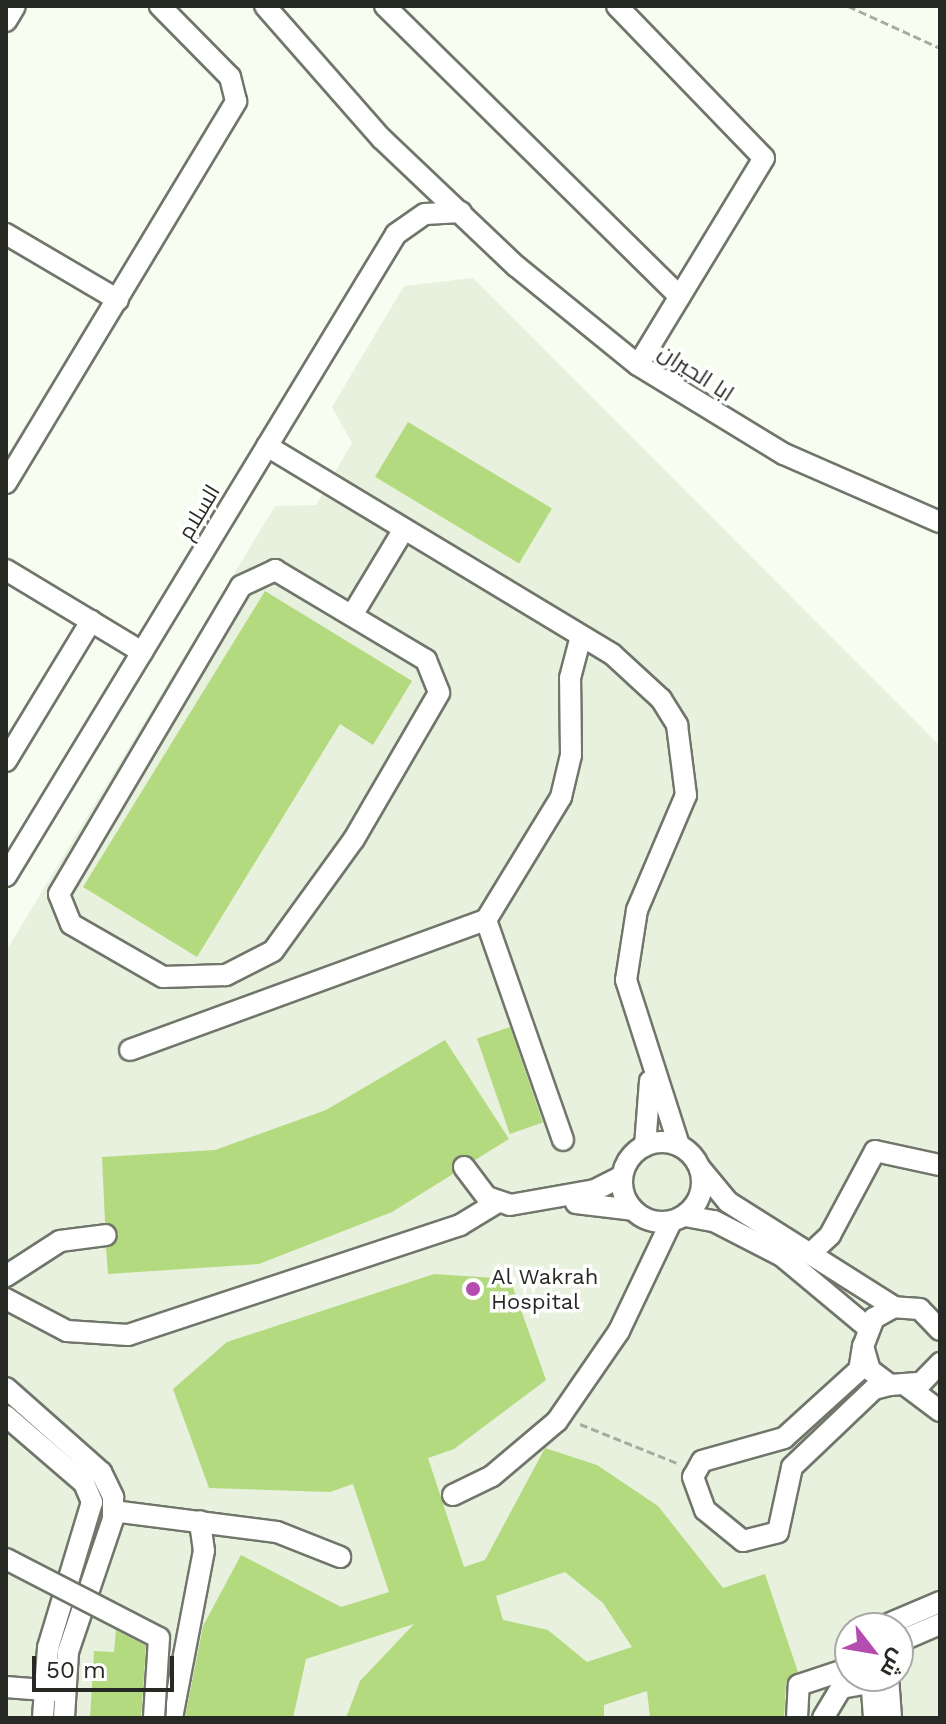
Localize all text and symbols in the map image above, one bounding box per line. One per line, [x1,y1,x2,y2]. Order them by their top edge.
street label: ابا الحيران [653,339,739,407]
street label: السلام [172,480,226,544]
place label: Al Wakrah Hospital [491,1263,600,1314]
marker: Al Wakrah Hospital [462,1278,484,1300]
north arrow [834,1612,914,1692]
scale bar [36,1640,178,1690]
text: ش [875,1645,911,1682]
text: 50 m [46,1656,106,1684]

